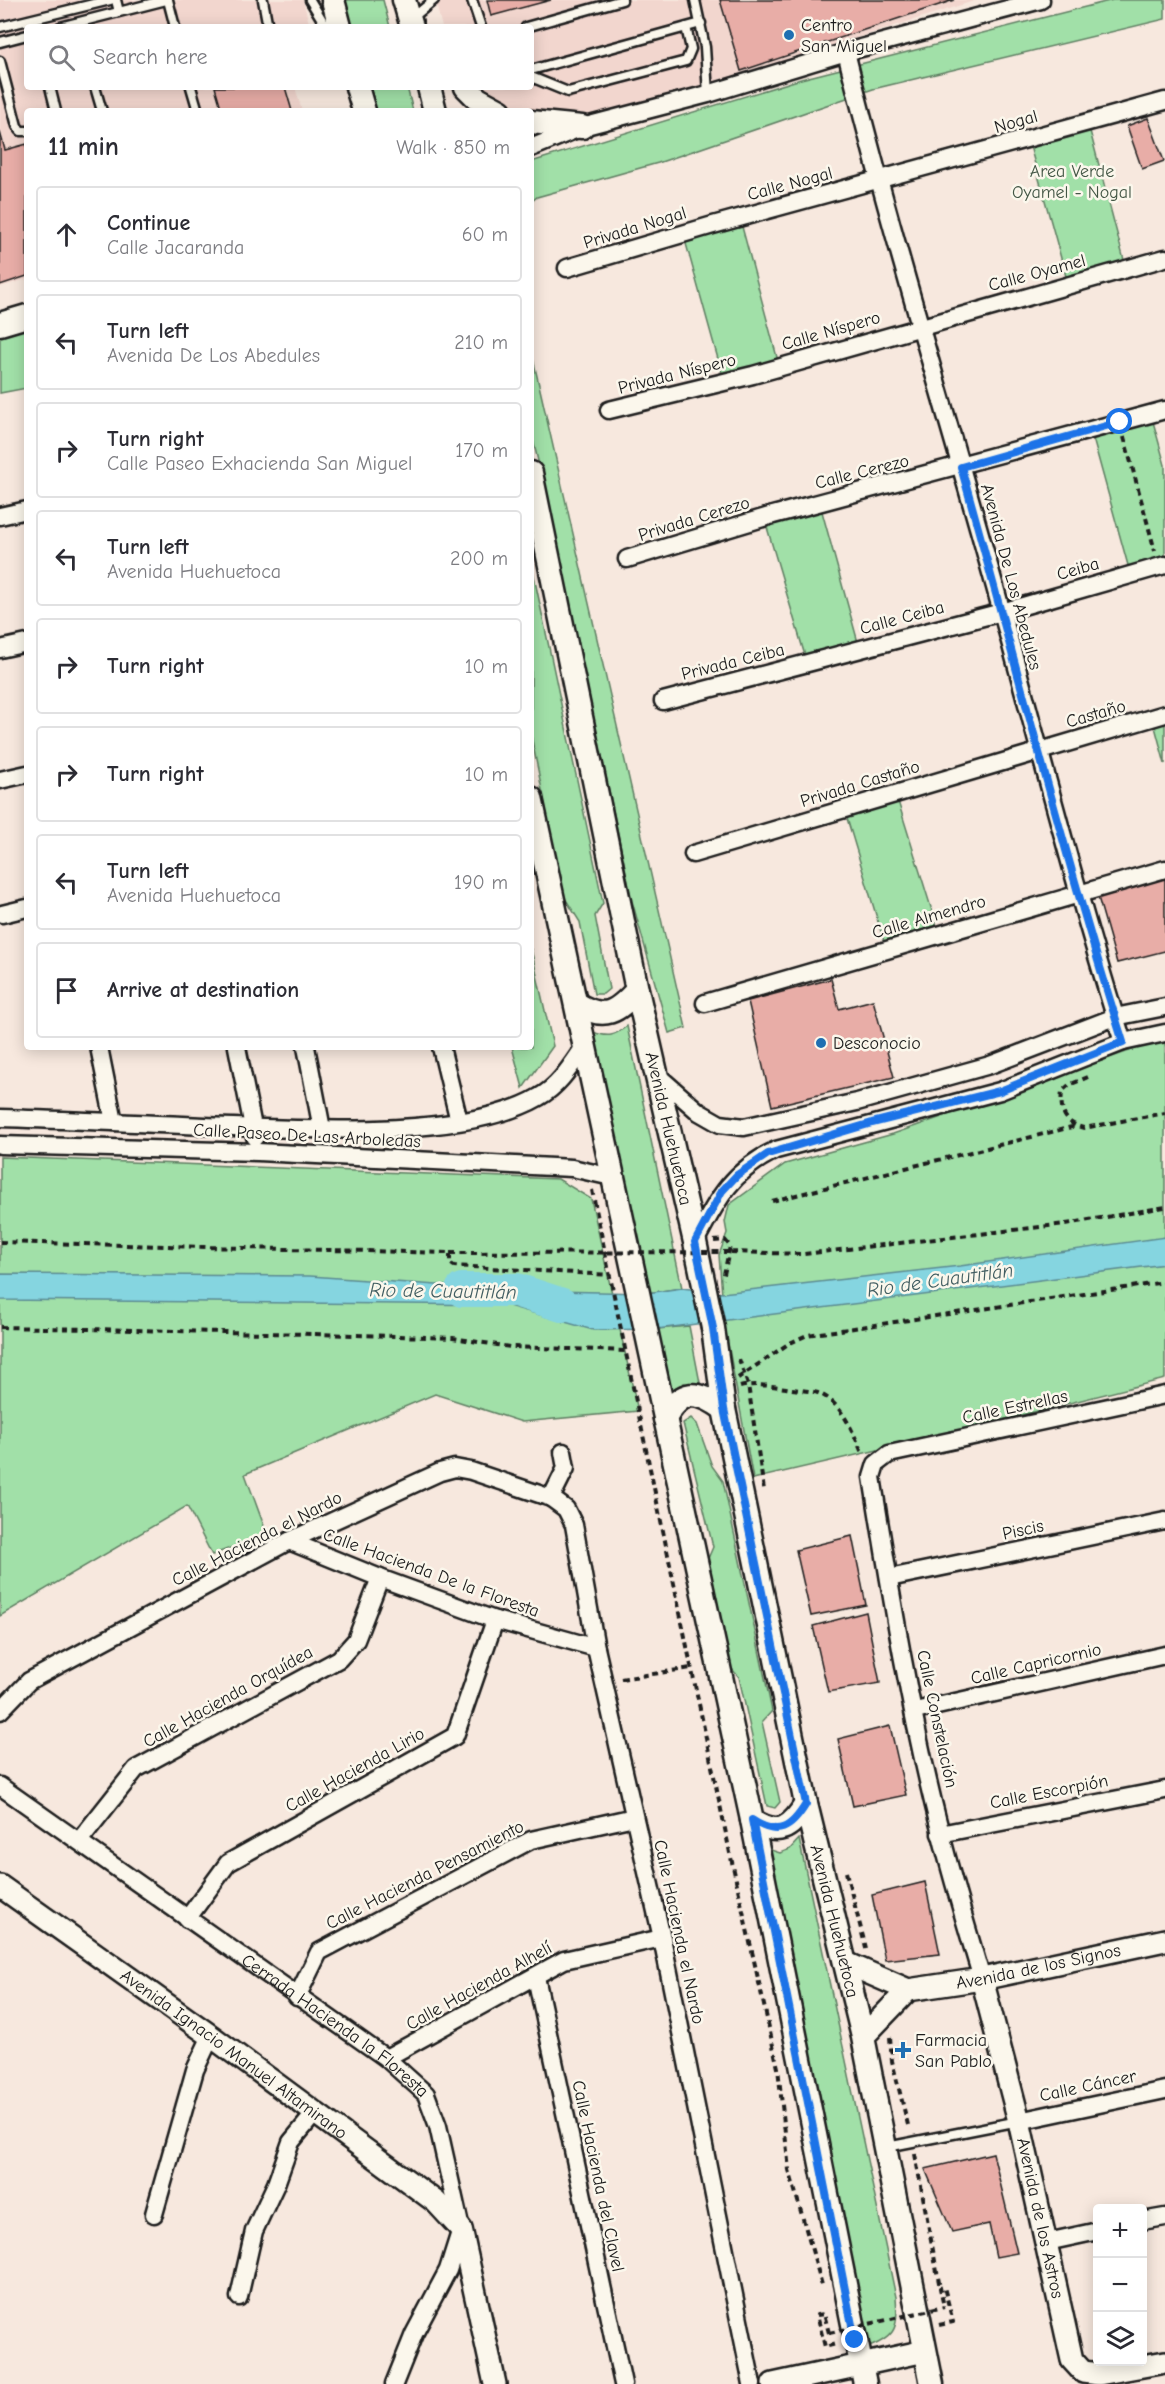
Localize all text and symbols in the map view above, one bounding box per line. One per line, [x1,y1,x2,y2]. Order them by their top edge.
place label: Centro San Miguel [801,15,887,57]
search box [24,24,534,90]
marker: Centro San Miguel [782,28,796,42]
icon: search [45,41,78,74]
text: Search here [93,44,208,70]
street label: Nogal [992,106,1040,138]
text: 11 min [48,132,119,162]
text: Walk · 850 m [396,136,510,159]
park label: Area Verde Oyamel - Nogal [1012,161,1132,203]
street label: Calle Nogal [745,163,835,205]
street label: Privada Nogal [581,202,689,254]
text: Continue [107,210,190,236]
icon: ahead [50,218,83,251]
text: 60 m [462,223,508,246]
text: Calle Jacaranda [107,236,244,259]
street label: Calle Oyamel [986,250,1088,296]
street label: Calle Níspero [779,307,883,355]
text: Turn left [107,318,189,344]
icon: left [50,326,83,359]
text: 210 m [454,331,508,354]
text: Avenida De Los Abedules [107,344,320,367]
street label: Privada Níspero [616,349,738,399]
route start [1106,408,1132,434]
text: Turn right [107,426,204,452]
icon: right [50,434,83,467]
text: 170 m [455,439,508,462]
street label: Calle Cerezo [813,450,911,494]
text: Calle Paseo Exhacienda San Miguel [107,452,412,475]
street label: Avenida De Los Abedules [976,482,1046,672]
street label: Privada Cerezo [636,492,752,546]
text: Turn left [107,534,189,560]
icon: left [50,542,83,575]
text: 200 m [450,547,508,570]
street label: Ceiba [1054,553,1102,585]
text: Avenida Huehuetoca [107,560,281,583]
street label: Calle Ceiba [858,597,946,639]
street label: Privada Ceiba [679,639,787,685]
icon: right [50,650,83,683]
text: Turn right [107,653,204,679]
text: 10 m [465,655,508,678]
street label: Castaño [1064,695,1128,733]
street label: Privada Castaño [798,756,922,812]
icon: right [50,758,83,791]
text: Turn right [107,761,204,787]
text: 10 m [465,763,508,786]
text: Turn left [107,858,189,884]
icon: left [50,866,83,899]
text: 190 m [454,871,508,894]
text: Avenida Huehuetoca [107,884,281,907]
street label: Calle Almendro [870,891,988,943]
icon: arrive [50,974,83,1007]
text: Arrive at destination [107,977,299,1003]
place label: Desconocio [833,1033,921,1054]
marker: Desconocio [814,1036,828,1050]
street label: Avenida Huehuetoca [641,1050,697,1207]
street label: Calle Paseo De Las Arboledas [193,1120,421,1152]
water label: Rio de Cuautitlán [865,1258,1015,1302]
water label: Rio de Cuautitlán [369,1278,517,1304]
street label: Calle Estrellas [960,1386,1070,1428]
street label: Calle Hacienda el Nardo [169,1487,345,1591]
street label: Piscis [1000,1515,1046,1545]
street label: Calle Hacienda De la Floresta [320,1524,542,1622]
street label: Calle Capricornio [969,1639,1103,1689]
street label: Calle Hacienda Orquídea [139,1642,317,1752]
street label: Calle Constelación [912,1648,962,1790]
street label: Calle Hacienda Lirio [282,1723,428,1817]
street label: Calle Escorpión [988,1770,1110,1814]
street label: Calle Hacienda Pensamiento [323,1816,527,1934]
street label: Calle Hacienda el Nardo [649,1838,709,2026]
street label: Avenida Huehuetoca [806,1842,864,2000]
street label: Calle Hacienda Alhelí [403,1937,556,2035]
street label: Avenida de los Signos [955,1939,1122,1993]
street label: Cerrada Hacienda la Floresta [238,1949,433,2102]
street label: Avenida Ignacio Manuel Altamirano [116,1965,351,2143]
place label: Farmacia San Pablo [915,2030,992,2072]
marker: Farmacia San Pablo [896,2043,910,2057]
street label: Calle Cáncer [1038,2065,1139,2106]
street label: Calle Hacienda del Clavel [567,2078,629,2274]
street label: Avenida de los Astros [1012,2136,1068,2300]
map controls [1093,2204,1147,2366]
button: + [1093,2204,1147,2258]
button: − [1093,2258,1147,2312]
button: layers [1093,2312,1147,2366]
route end [841,2326,867,2352]

